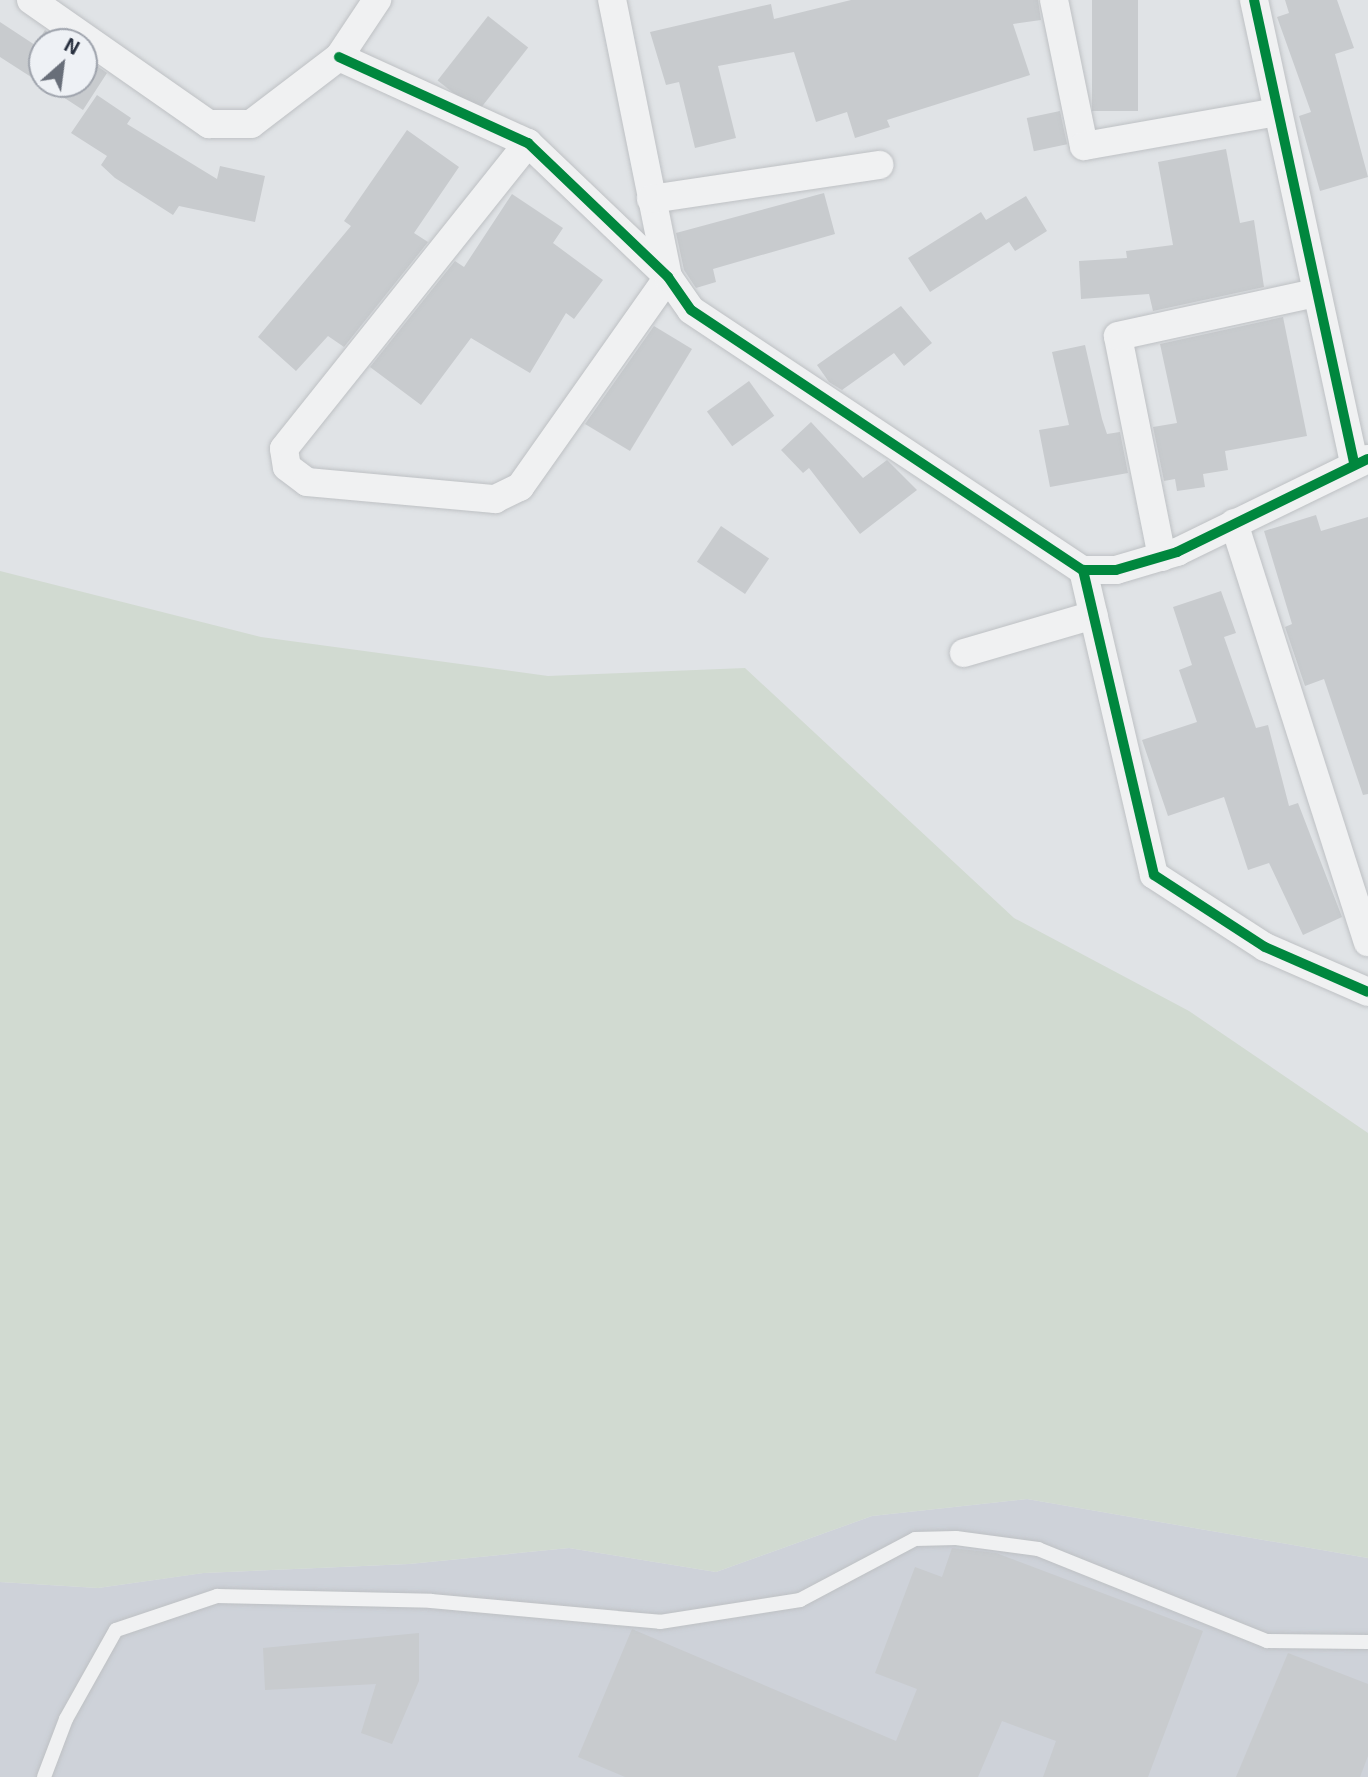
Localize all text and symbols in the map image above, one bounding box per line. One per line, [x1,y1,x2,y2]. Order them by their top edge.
north arrow [28,28,98,98]
text: N [61,32,84,59]

